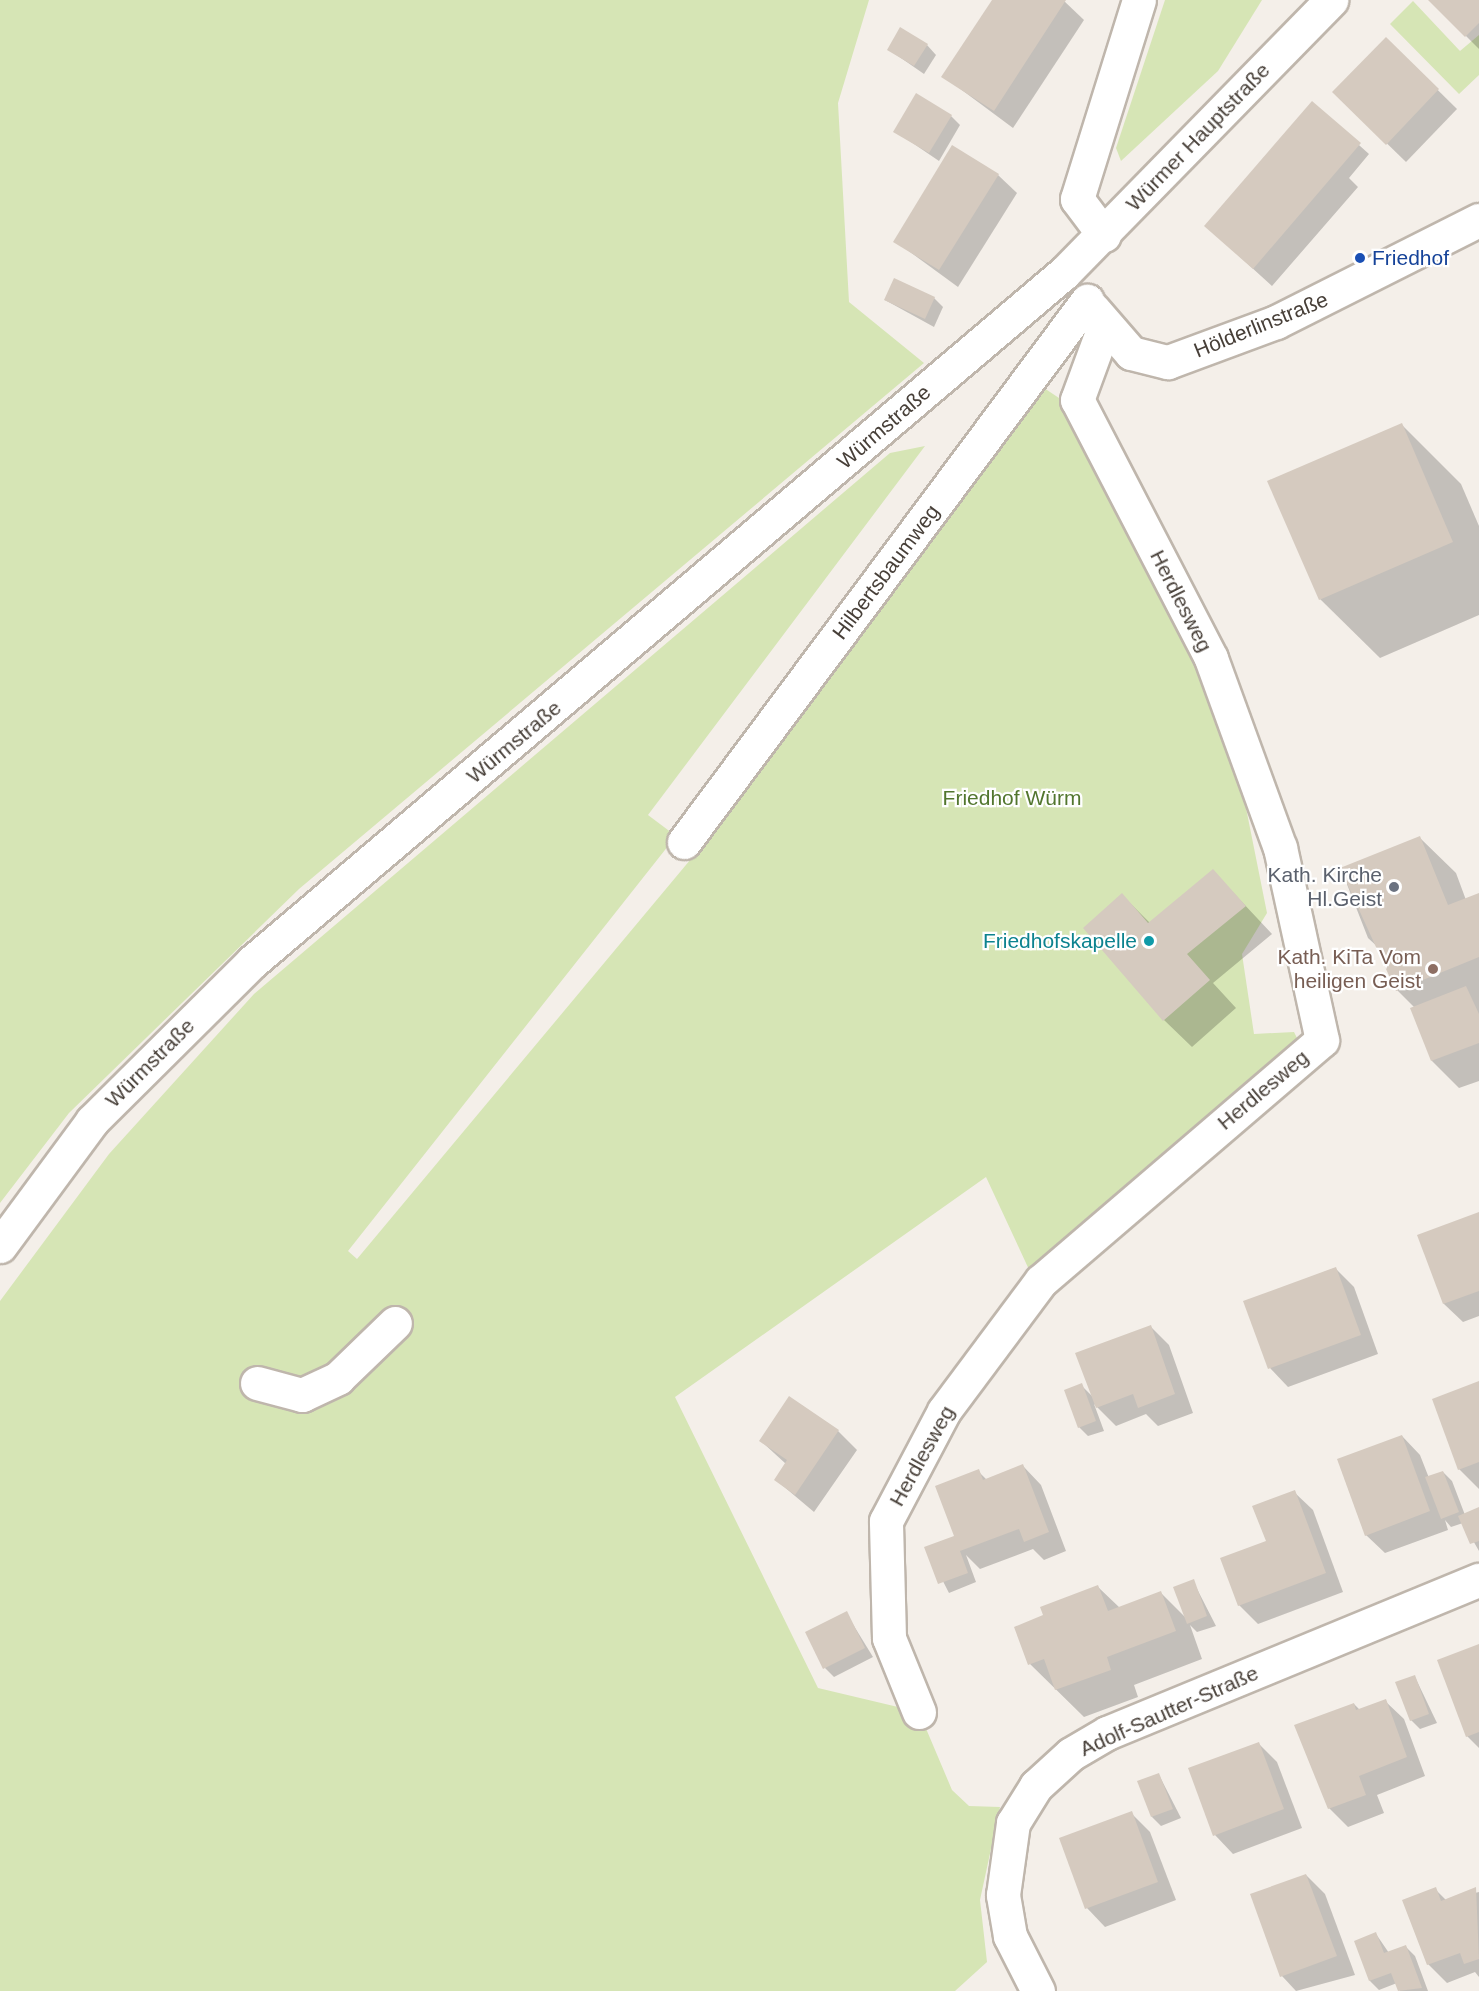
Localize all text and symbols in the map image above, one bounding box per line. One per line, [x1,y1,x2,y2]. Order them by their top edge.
street label: Würmer Hauptstraße [1121,58,1275,216]
place label: Friedhof [1372,245,1449,271]
marker: Friedhof [1353,251,1367,265]
street label: Hölderlinstraße [1190,287,1332,363]
street label: Würmstraße [832,380,936,474]
street label: Hilbertsbaumweg [827,500,945,644]
street label: Herdlesweg [1145,546,1217,656]
street label: Würmstraße [462,695,566,789]
park label: Friedhof Würm [943,785,1081,811]
place label: Kath. Kirche Hl.Geist [1268,862,1382,912]
marker: Kath. Kirche Hl.Geist [1387,880,1401,894]
place label: Friedhofskapelle [983,928,1137,954]
marker: Friedhofskapelle [1142,934,1156,948]
place label: Kath. KiTa Vom heiligen Geist [1277,944,1421,994]
marker: Kath. KiTa Vom heiligen Geist [1426,962,1440,976]
street label: Würmstraße [100,1013,200,1113]
street label: Herdlesweg [1212,1045,1314,1135]
street label: Herdlesweg [884,1401,960,1511]
street label: Adolf-Sautter-Straße [1076,1660,1262,1762]

